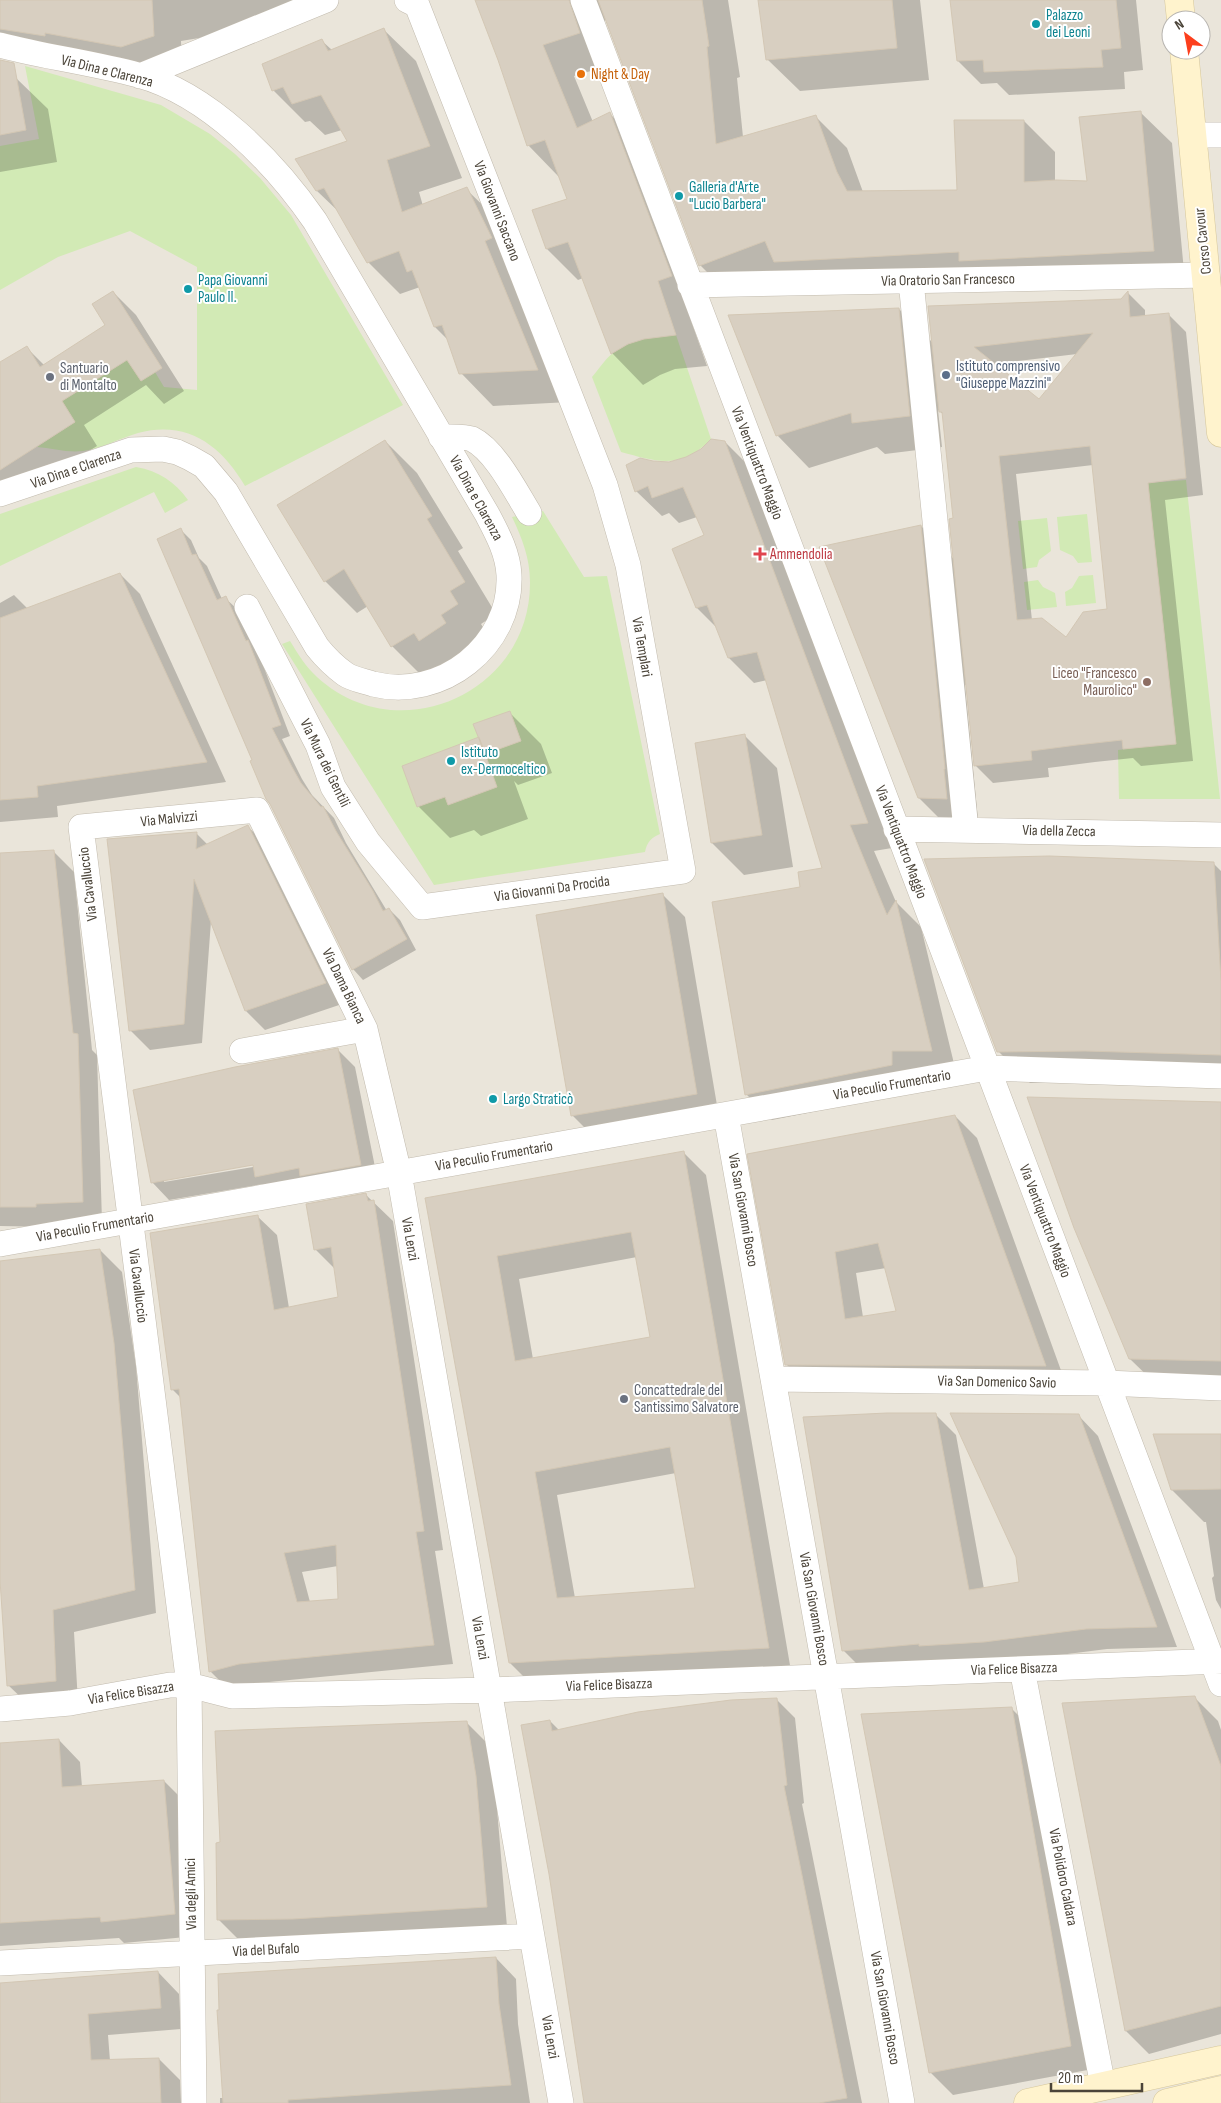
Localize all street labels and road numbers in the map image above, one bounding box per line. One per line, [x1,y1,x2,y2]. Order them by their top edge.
street label: Via Dina e Clarenza [59,50,155,92]
street label: Via Giovanni Saccano [469,158,525,264]
street label: Corso Cavour [1190,206,1216,275]
street label: Via Oratorio San Francesco [881,269,1015,291]
street label: Via Ventiquattro Maggio [727,404,787,522]
street label: Via Dina e Clarenza [28,445,124,493]
street label: Via Dina e Clarenza [445,452,507,544]
street label: Via Templari [627,616,657,679]
street label: Via Mura dei Gentili [295,716,355,810]
street label: Via Ventiquattro Maggio [871,783,931,901]
street label: Via Malvizzi [139,807,199,831]
street label: Via della Zecca [1022,821,1096,841]
street label: Via Cavalluccio [74,846,102,922]
street label: Via Giovanni Da Procida [493,871,611,907]
street label: Via Dama Bianca [318,945,371,1027]
street label: Via Peculio Frumentario [832,1065,952,1105]
street label: Via Peculio Frumentario [434,1136,554,1176]
street label: Via San Giovanni Bosco [724,1152,762,1268]
street label: Via Ventiquattro Maggio [1015,1162,1075,1280]
street label: Via Peculio Frumentario [35,1207,155,1247]
street label: Via Lenzi [397,1216,423,1262]
street label: Via Cavalluccio [124,1248,152,1324]
street label: Via San Domenico Savio [938,1371,1056,1393]
street label: Via San Giovanni Bosco [795,1551,833,1667]
street label: Via Lenzi [467,1615,493,1661]
street label: Via Felice Bisazza [970,1658,1058,1680]
street label: Via Felice Bisazza [565,1674,653,1696]
street label: Via Felice Bisazza [87,1677,175,1709]
street label: Via Polidoro Caldara [1044,1827,1082,1928]
street label: Via degli Amici [181,1858,201,1930]
street label: Via del Bufalo [232,1939,300,1961]
street label: Via San Giovanni Bosco [866,1950,904,2066]
street label: Via Lenzi [537,2014,563,2060]

